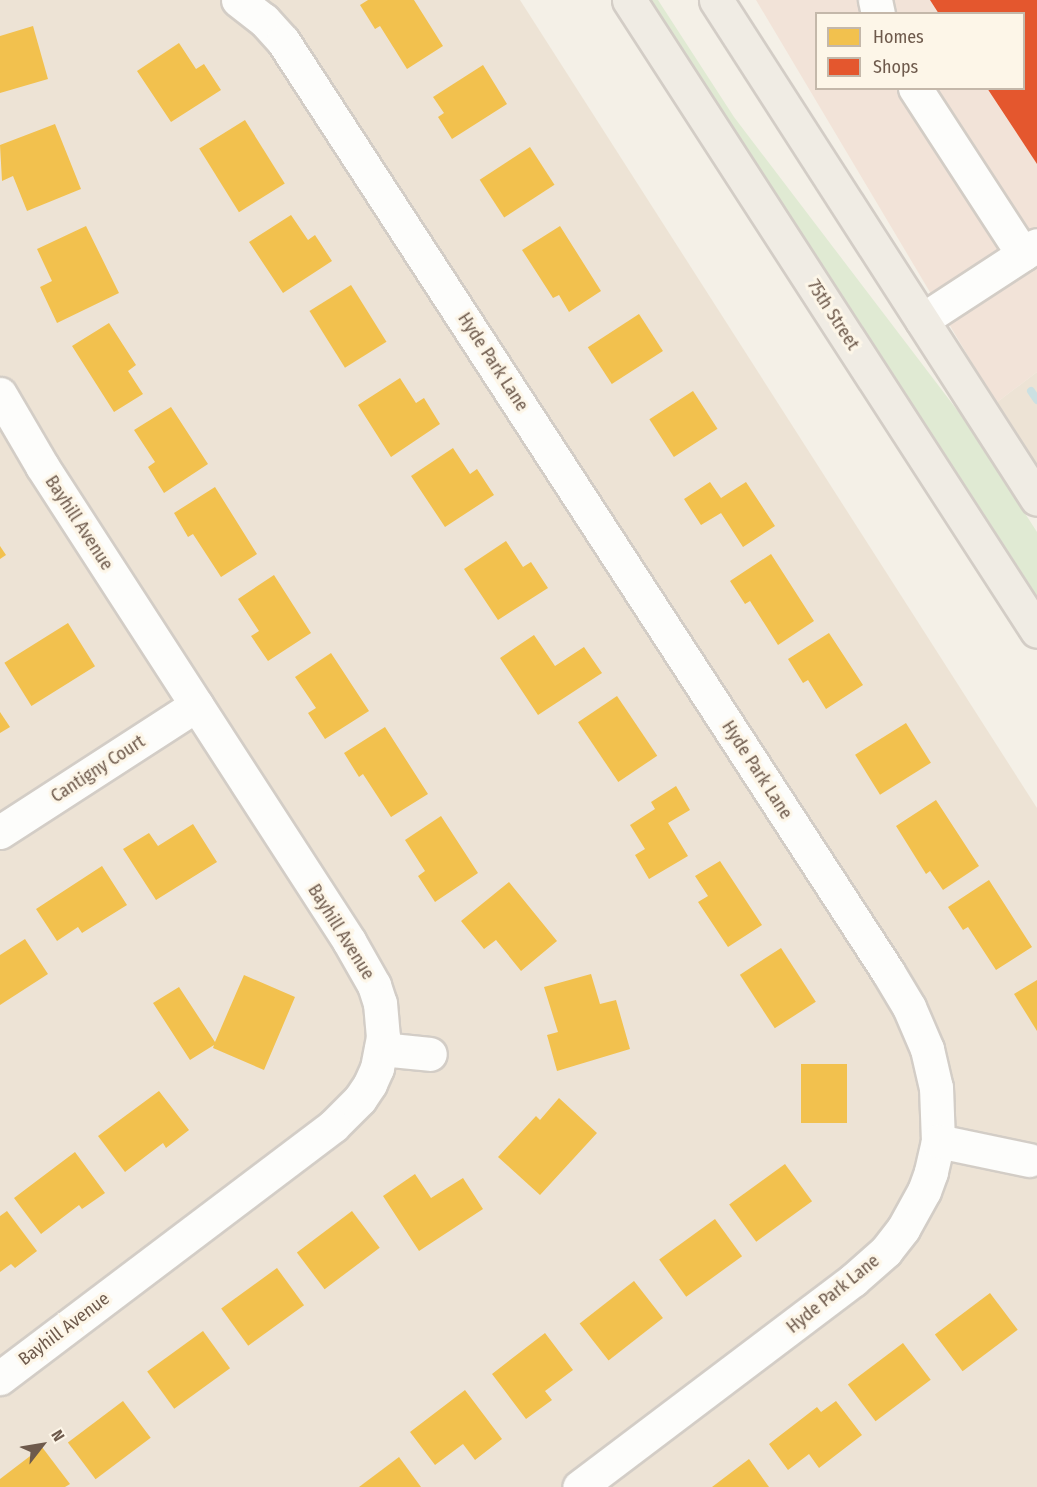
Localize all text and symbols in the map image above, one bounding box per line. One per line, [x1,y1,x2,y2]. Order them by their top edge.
legend [815,12,1025,90]
text: Homes [873,26,924,48]
text: Shops [873,56,918,78]
street label: 75th Street [802,276,864,354]
street label: Hyde Park Lane [453,309,533,415]
street label: Bayhill Avenue [40,472,118,574]
street label: Hyde Park Lane [717,717,797,823]
street label: Cantigny Court [47,731,149,807]
street label: Bayhill Avenue [303,880,379,984]
street label: Hyde Park Lane [782,1250,884,1338]
street label: Bayhill Avenue [14,1288,114,1370]
north arrow [12,1415,72,1475]
text: N [47,1426,68,1444]

